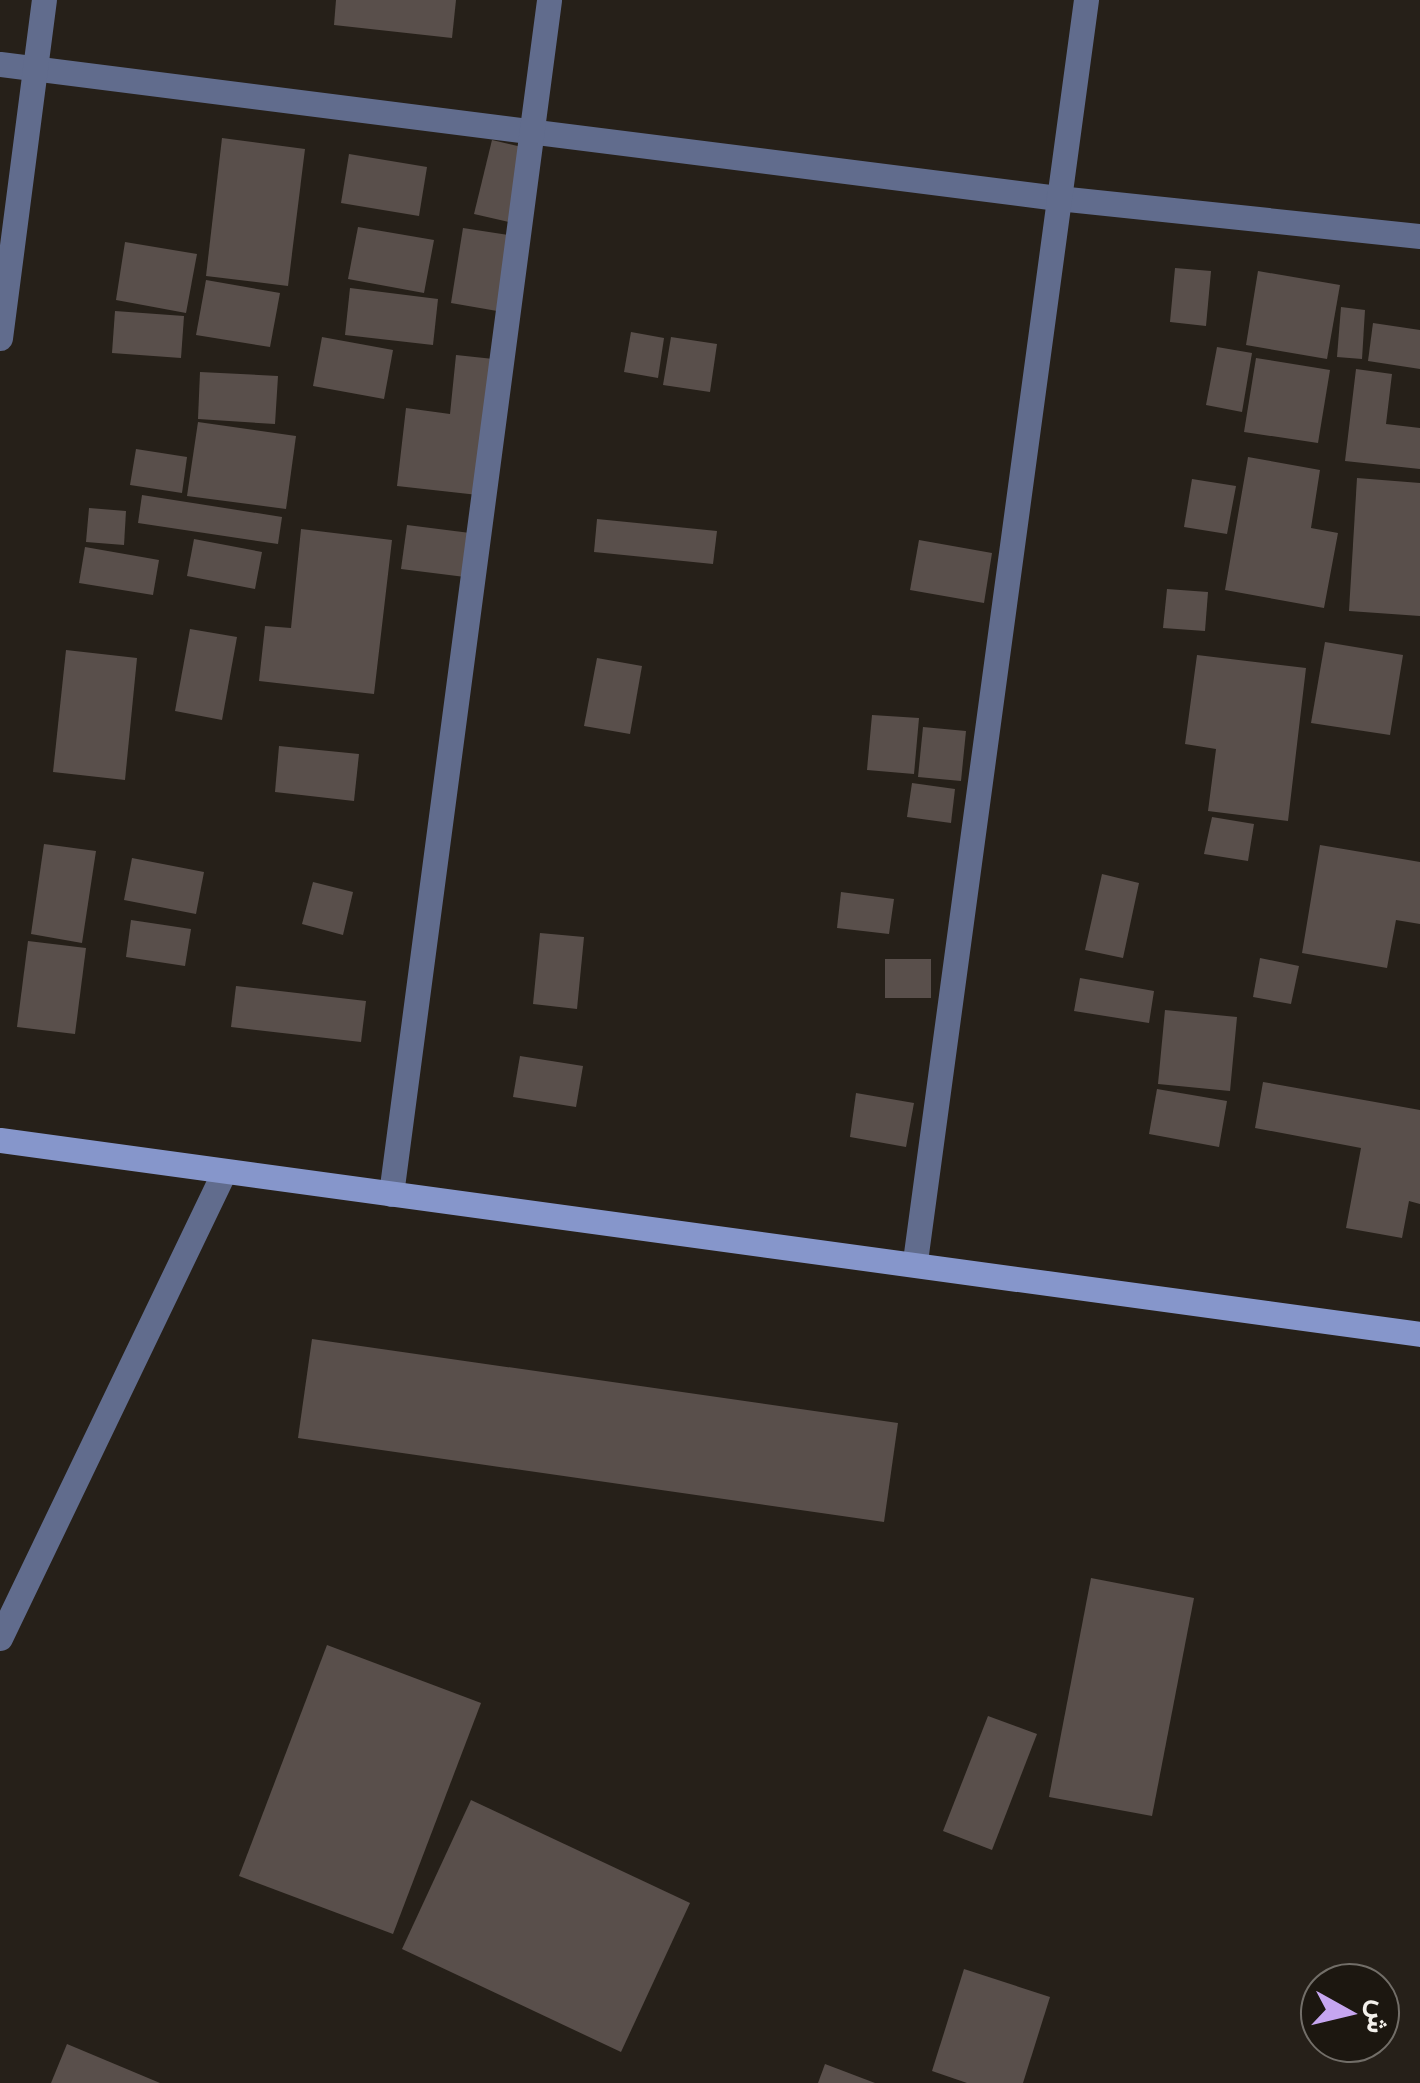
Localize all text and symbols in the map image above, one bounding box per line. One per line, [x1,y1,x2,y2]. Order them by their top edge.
north arrow [1300,1963,1400,2063]
text: ش [1360,1998,1397,2036]

